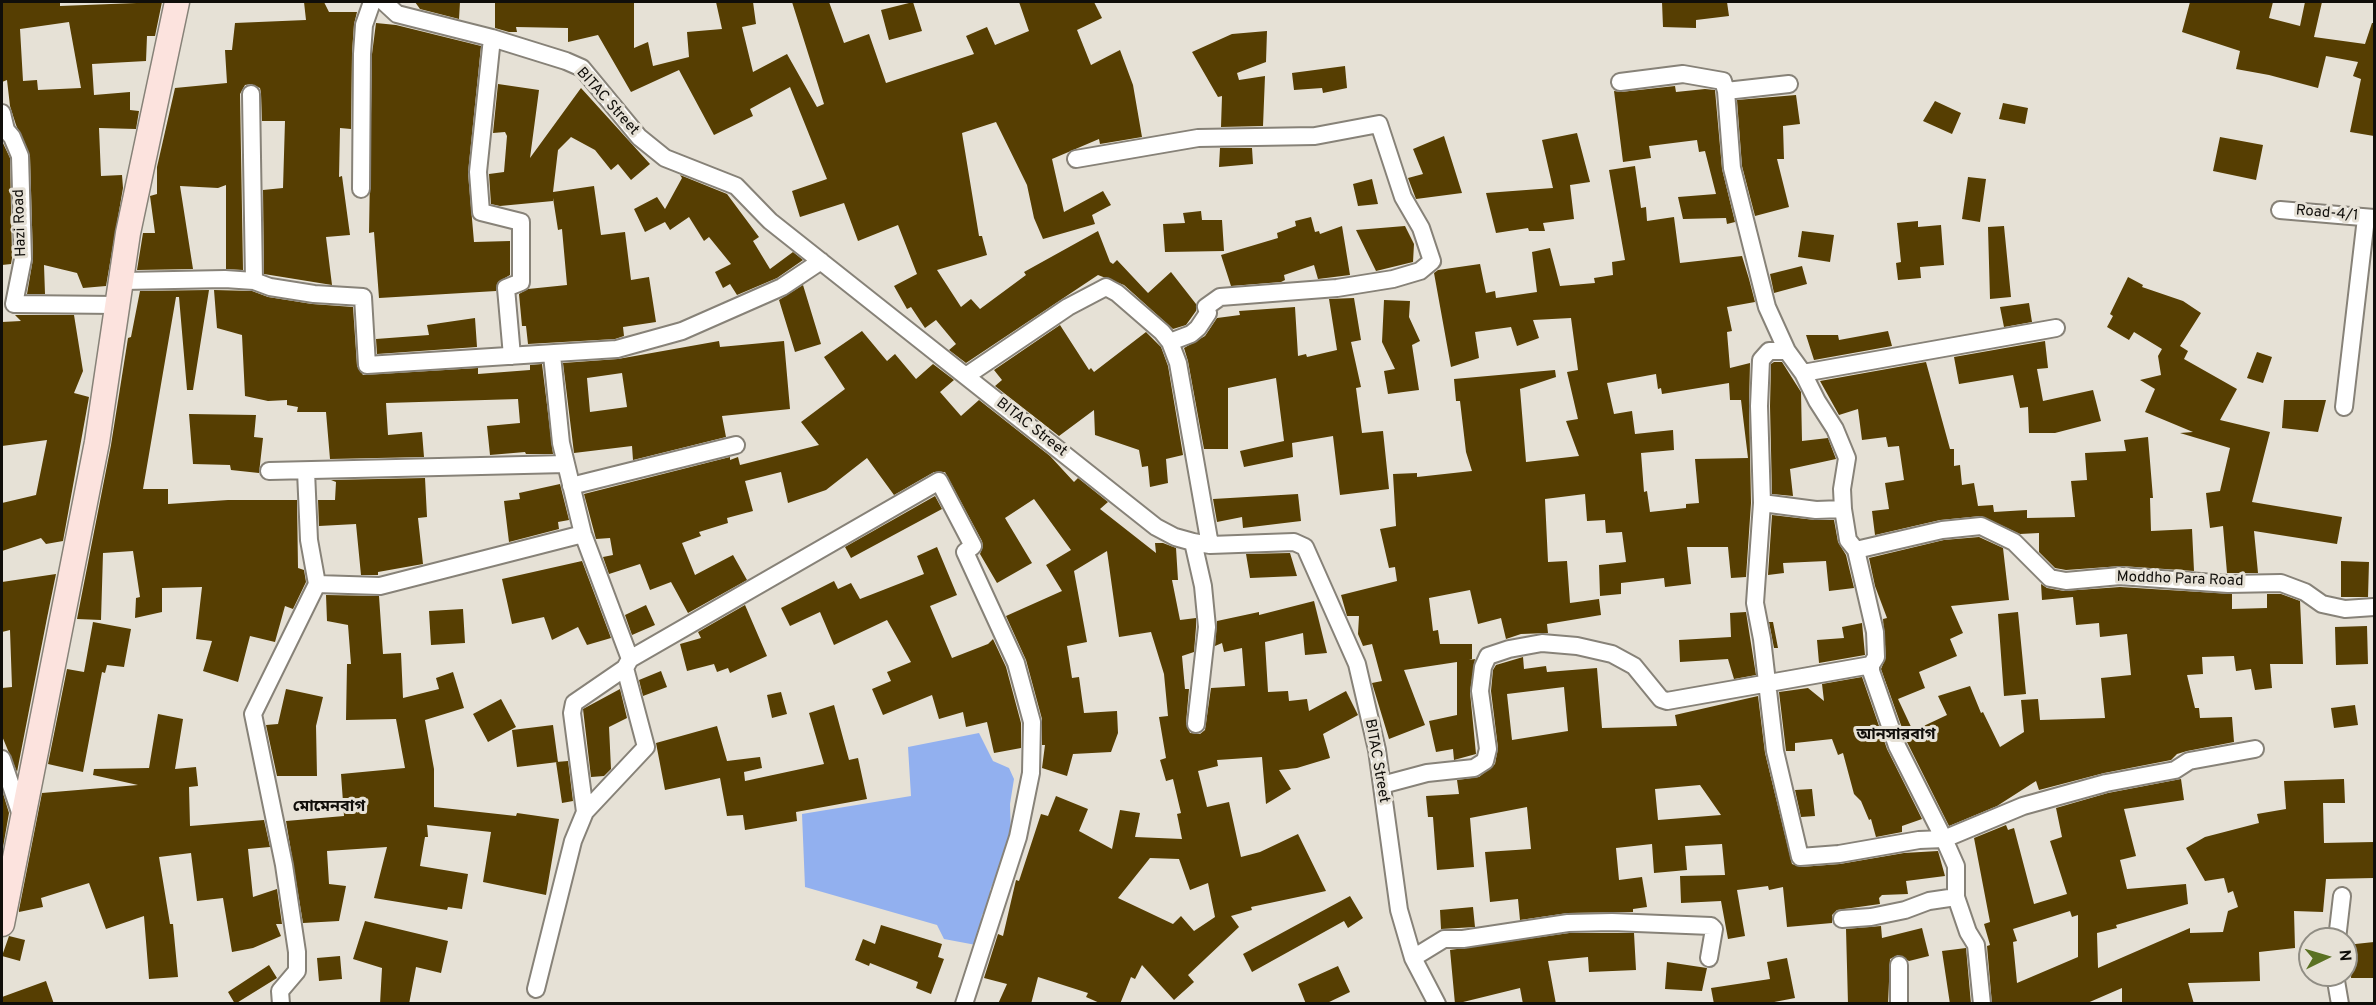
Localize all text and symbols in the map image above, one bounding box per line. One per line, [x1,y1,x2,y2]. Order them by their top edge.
street label: BITAC Street [572,64,642,140]
street label: Hazi Road [11,189,31,257]
street label: Road-4/1 [2295,202,2359,226]
street label: BITAC Street [992,395,1070,461]
street label: Moddho Para Road [2116,569,2244,591]
street label: BITAC Street [1360,718,1392,804]
district label: আনসারবাগ [1857,726,1935,746]
district label: মোমেনবাগ [293,798,365,818]
north arrow [2298,927,2358,987]
text: N [2333,949,2354,962]

